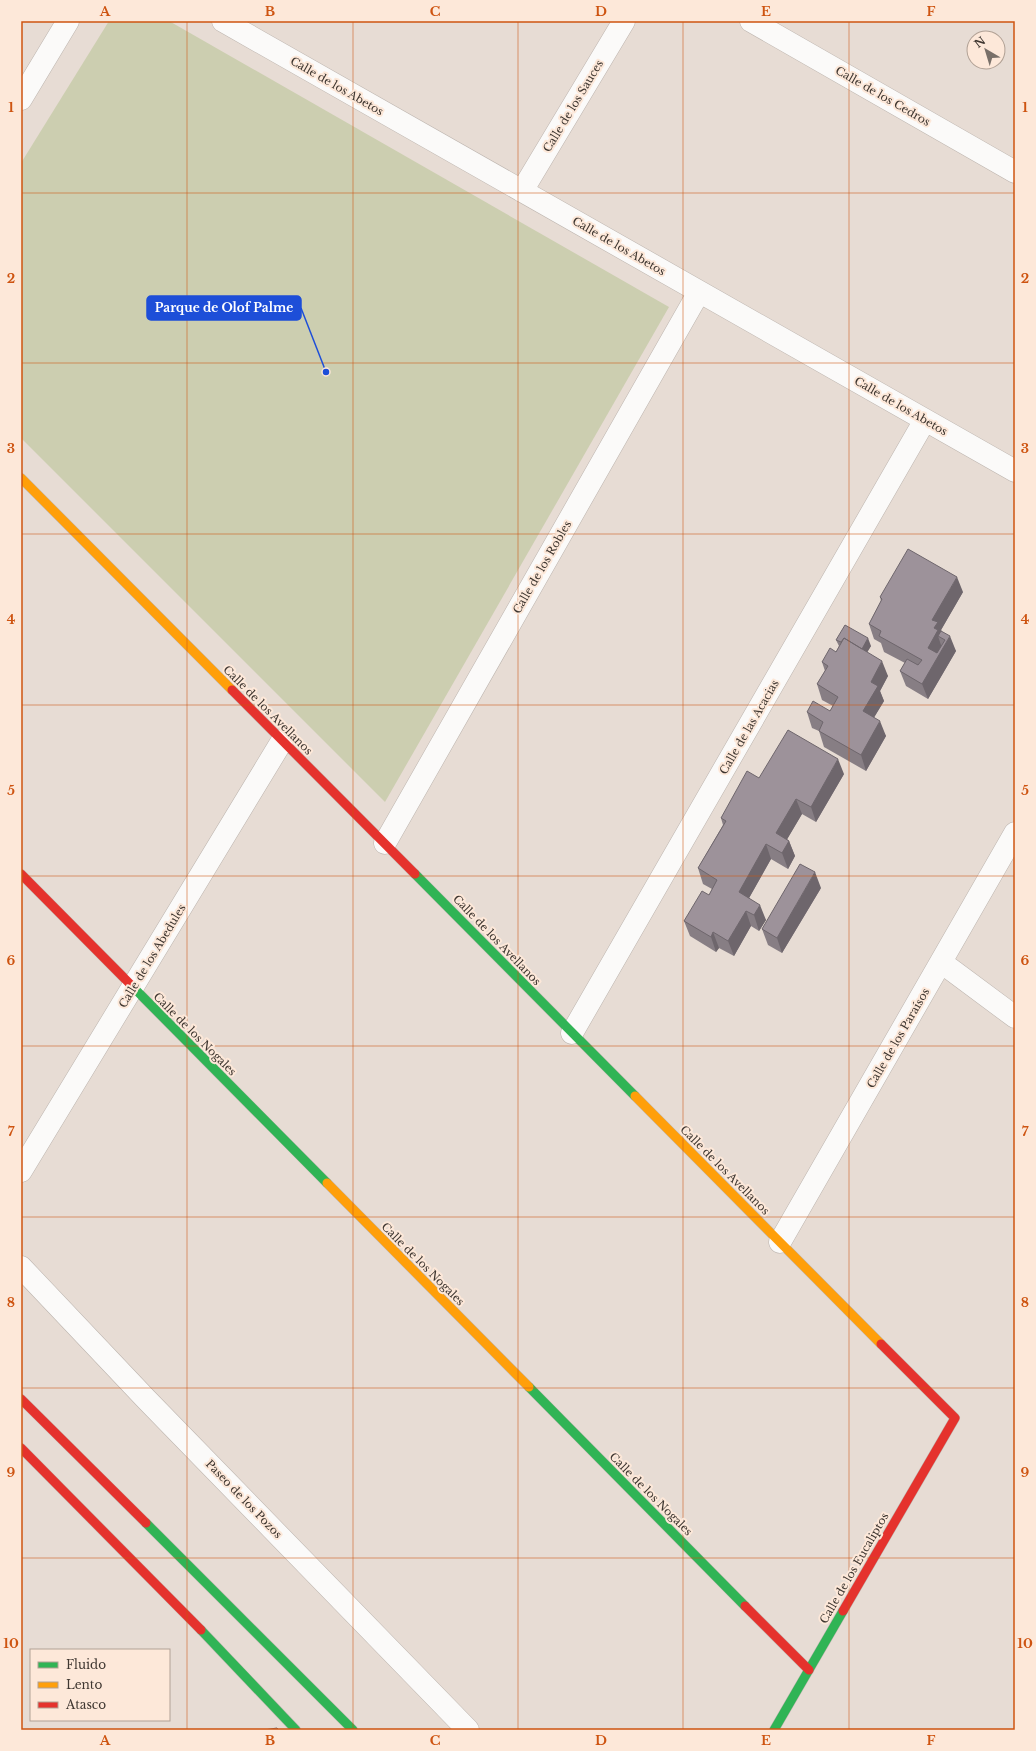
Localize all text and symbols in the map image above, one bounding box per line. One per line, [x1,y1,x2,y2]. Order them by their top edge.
text: A [99,3,111,20]
text: B [265,3,275,20]
text: C [430,3,441,20]
text: D [595,3,607,20]
text: E [761,3,771,20]
text: F [927,3,936,20]
north arrow [966,30,1006,70]
text: N [971,33,989,51]
street label: Calle de los Abetos [288,54,386,118]
street label: Calle de los Sauces [540,57,606,155]
street label: Calle de los Cedros [833,63,933,129]
text: 1 [8,99,14,116]
text: 1 [1022,99,1028,116]
street label: Calle de los Abetos [570,214,668,278]
text: 2 [7,270,15,287]
text: 2 [1021,270,1029,287]
callout: Parque de Olof Palme [147,296,301,320]
text: Parque de Olof Palme [155,300,293,315]
street label: Calle de los Abetos [852,374,950,438]
text: 3 [7,440,15,457]
text: 3 [1021,440,1029,457]
street label: Calle de los Robles [510,518,574,616]
text: 4 [7,611,16,628]
text: 4 [1021,611,1030,628]
street label: Calle de los Avellanos [220,662,316,758]
street label: Calle de las Acacias [716,677,782,777]
text: 5 [7,782,15,799]
text: 5 [1021,782,1029,799]
street label: Calle de los Avellanos [450,892,544,988]
street label: Calle de los Abedules [115,902,189,1010]
text: 6 [7,952,16,969]
text: 6 [1021,952,1030,969]
street label: Calle de los Paraísos [864,986,932,1090]
street label: Calle de los Nogales [151,990,239,1078]
street label: Calle de los Avellanos [677,1122,773,1218]
text: 7 [8,1123,15,1140]
text: 7 [1022,1123,1029,1140]
street label: Calle de los Nogales [379,1220,467,1308]
text: 8 [7,1294,15,1311]
text: 8 [1021,1294,1029,1311]
street label: Calle de los Nogales [607,1450,695,1538]
street label: Paseo de los Pozos [203,1457,285,1541]
text: 9 [7,1464,16,1481]
text: 9 [1021,1464,1030,1481]
street label: Calle de los Eucaliptos [816,1510,892,1626]
text: 10 [3,1635,19,1652]
text: 10 [1017,1635,1033,1652]
legend [30,1649,170,1721]
text: Fluido [66,1657,106,1672]
text: Lento [66,1677,102,1692]
text: Atasco [65,1697,106,1712]
text: A [99,1732,111,1749]
text: B [265,1732,275,1749]
text: C [430,1732,441,1749]
text: D [595,1732,607,1749]
text: E [761,1732,771,1749]
text: F [927,1732,936,1749]

